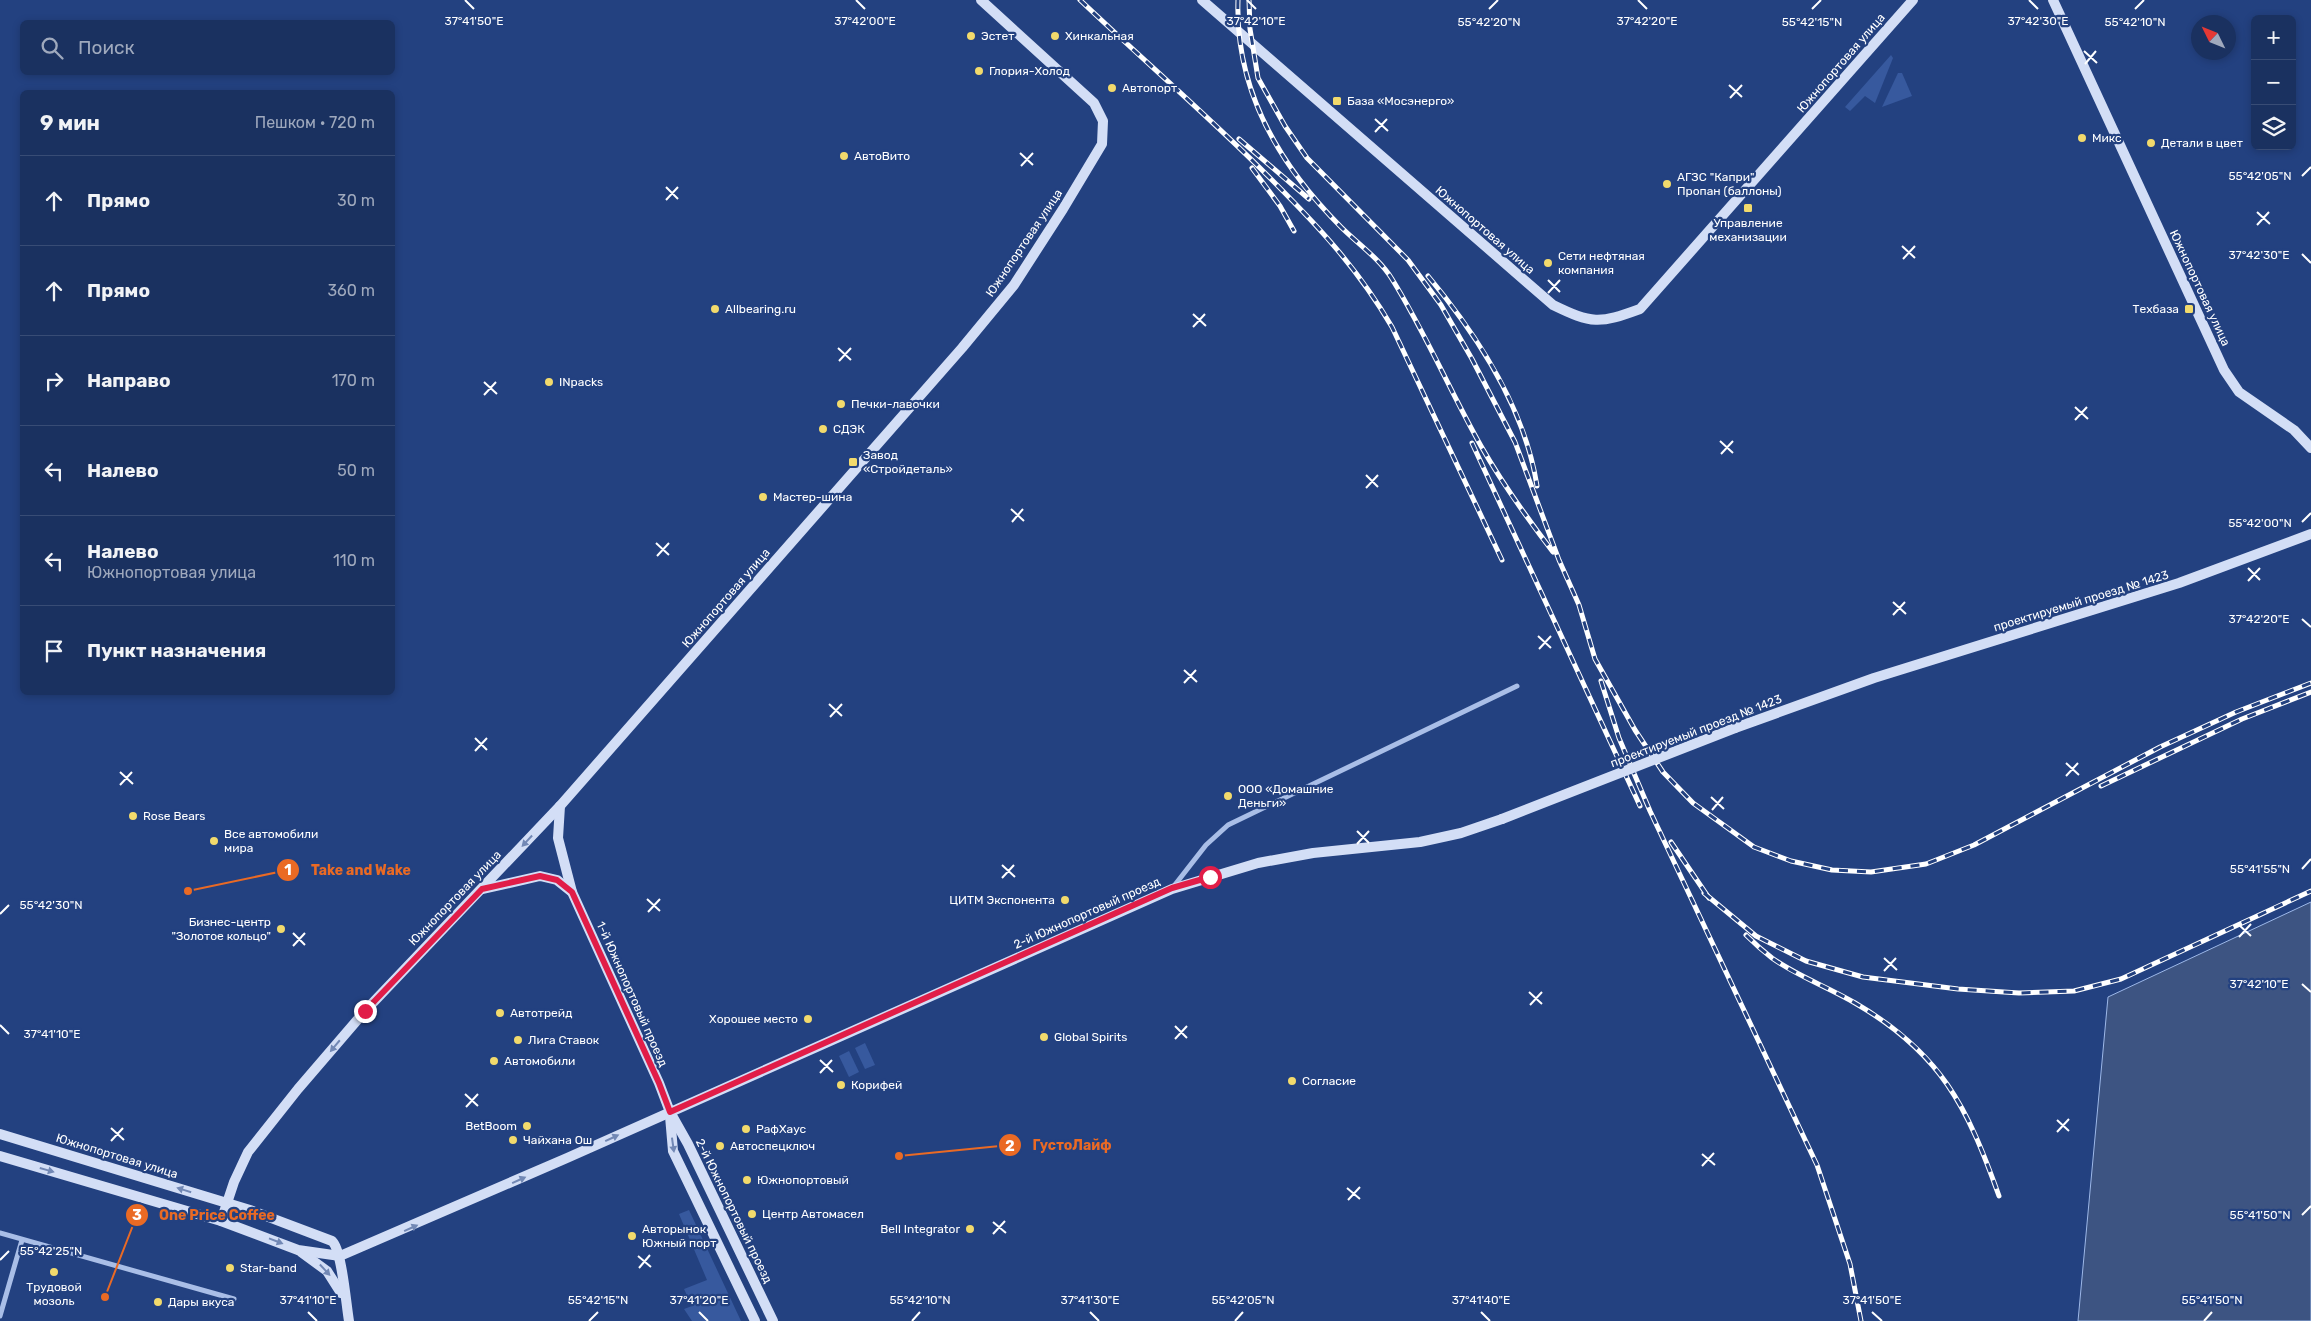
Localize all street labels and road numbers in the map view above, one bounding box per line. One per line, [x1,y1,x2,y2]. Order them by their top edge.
street label: Южнопортовая улица [1794,11,1888,115]
street label: Южнопортовая улица [1433,183,1537,277]
street label: Южнопортовая улица [983,187,1065,299]
street label: Южнопортовая улица [2167,228,2233,348]
street label: Южнопортовая улица [679,546,773,650]
street label: проектируемый проезд № 1423 [1992,568,2170,634]
street label: проектируемый проезд № 1423 [1608,692,1784,770]
street label: Южнопортовая улица [406,848,504,948]
street label: 2-й Южнопортовый проезд [1012,874,1162,952]
street label: 1-й Южнопортовый проезд [594,919,670,1069]
street label: Южнопортовая улица [54,1131,180,1181]
street label: 2-й Южнопортовый проезд [693,1137,775,1285]

